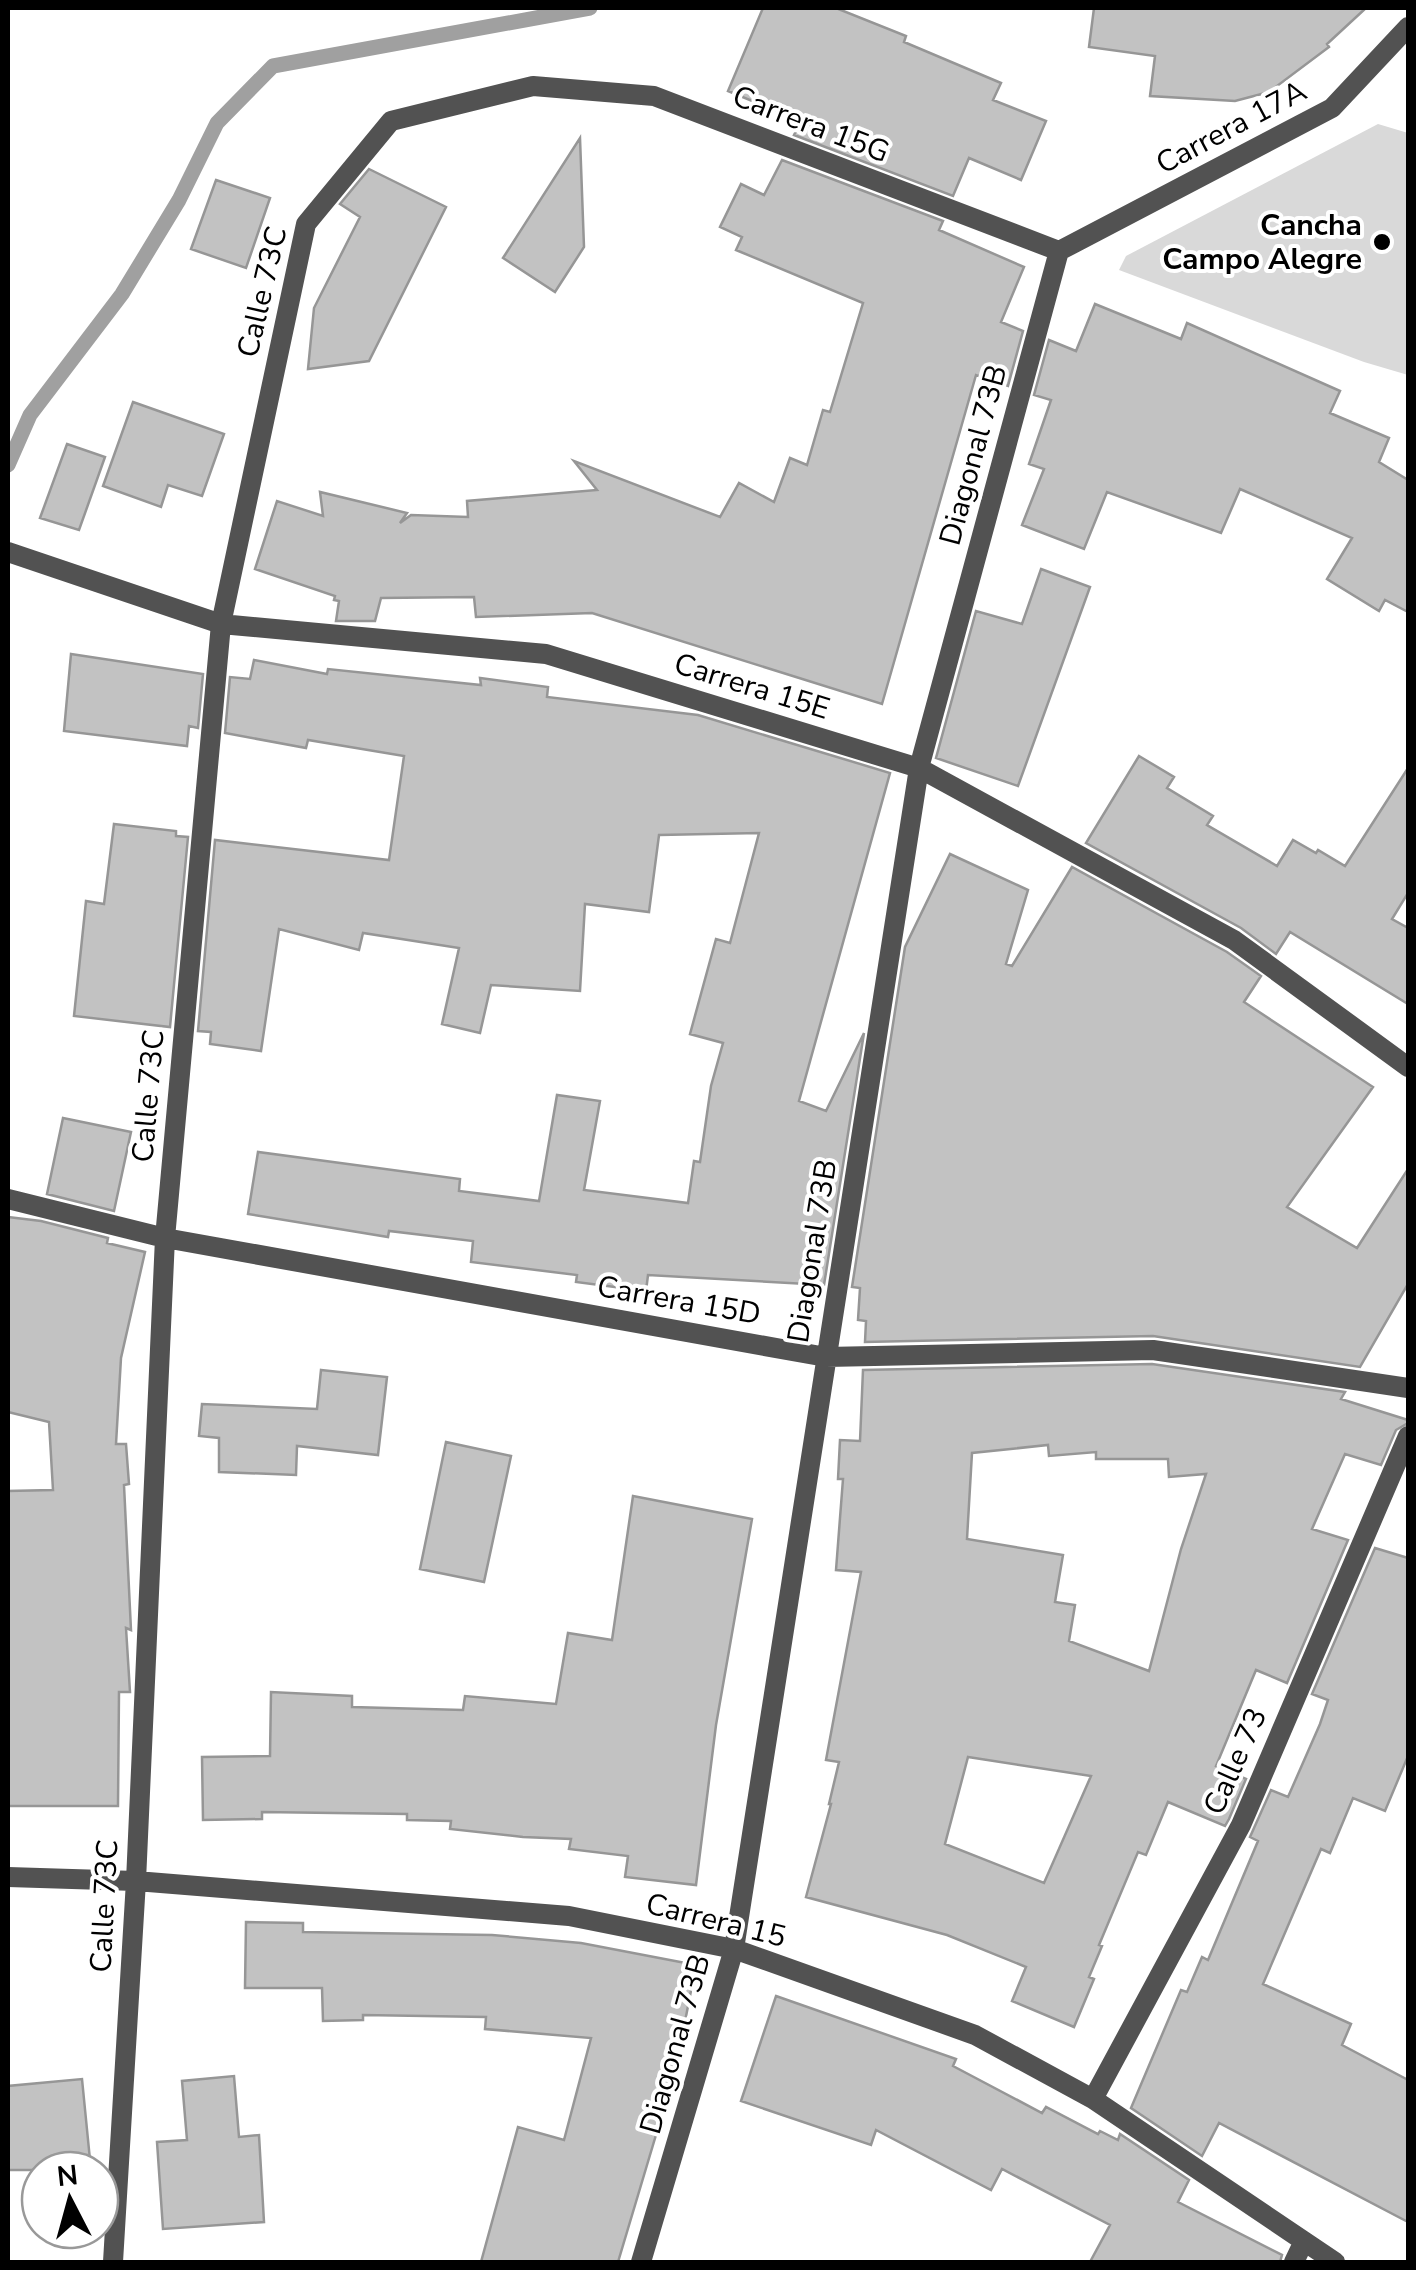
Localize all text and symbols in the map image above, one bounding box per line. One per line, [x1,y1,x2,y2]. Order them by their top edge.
street label: Carrera 17A [1149,71,1314,184]
street label: Carrera 15G [727,76,895,173]
place label: Cancha Campo Alegre [1162,205,1362,280]
street label: Calle 73C [228,223,297,362]
marker: Cancha Campo Alegre [1371,231,1393,253]
street label: Diagonal 73B [930,360,1017,550]
street label: Carrera 15E [669,643,835,730]
street label: Calle 73C [122,1028,175,1164]
street label: Diagonal 73B [778,1156,847,1346]
street label: Carrera 15D [594,1266,764,1335]
street label: Calle 73 [1194,1701,1277,1821]
street label: Calle 73C [81,1839,128,1974]
street label: Carrera 15 [642,1883,790,1958]
street label: Diagonal 73B [630,1949,721,2139]
north arrow [20,2150,120,2250]
text: N [55,2156,80,2196]

